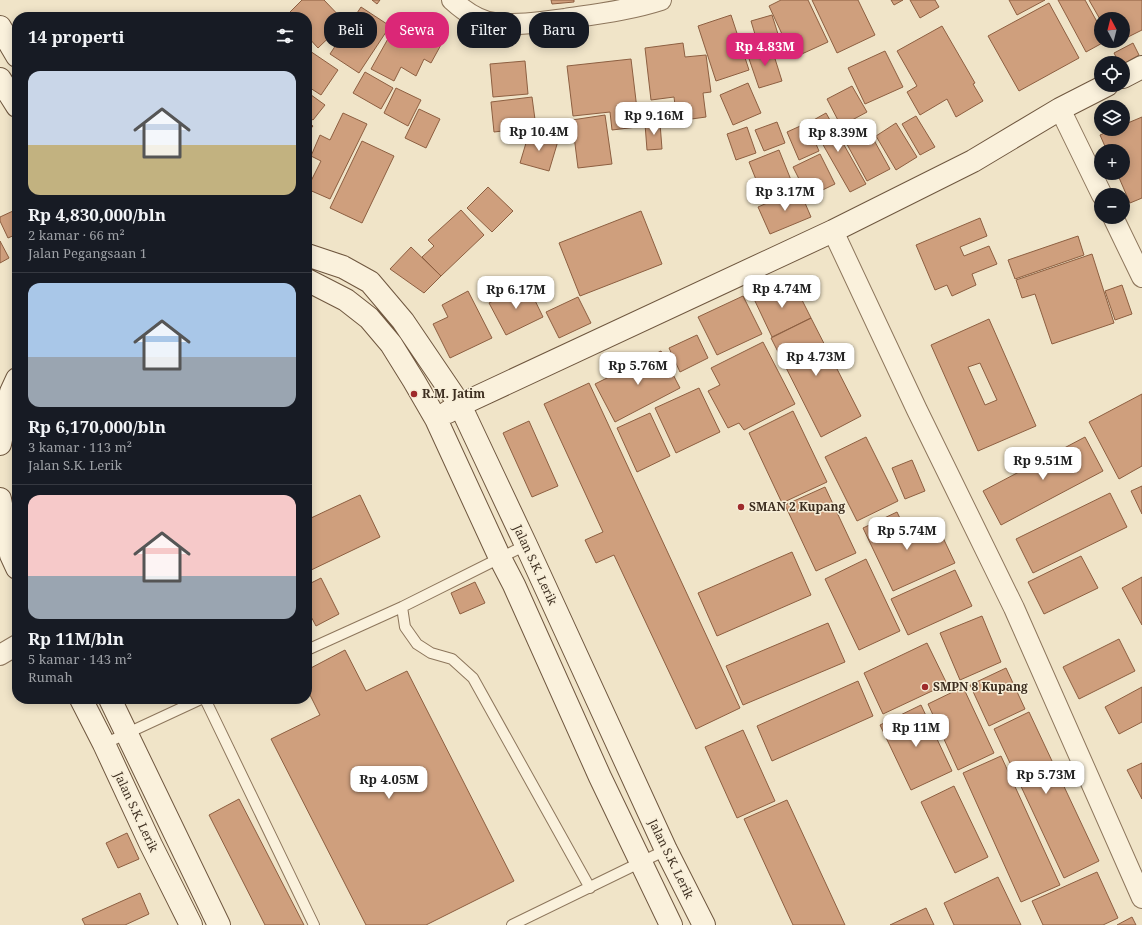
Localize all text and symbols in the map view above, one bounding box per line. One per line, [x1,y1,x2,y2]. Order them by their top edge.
chip: Beli [324,12,377,48]
chip: Sewa [385,12,449,48]
chip: Filter [457,12,521,48]
chip: Baru [529,12,589,48]
north arrow [1094,12,1130,48]
map controls [1094,12,1130,224]
text: 14 properti [28,25,124,48]
icon: filters [274,25,296,47]
pin: Rp 4.83M [724,33,806,67]
text: Rp 4.83M [735,37,795,55]
button: locate [1094,56,1130,92]
icon: home [126,97,198,169]
button: layers [1094,100,1130,136]
pin: Rp 9.16M [613,102,695,136]
text: Rp 9.16M [624,106,684,124]
pin: Rp 10.4M [498,118,580,152]
pin: Rp 8.39M [797,119,879,153]
text: Rp 10.4M [509,122,569,140]
text: Rp 8.39M [808,123,868,141]
button: + [1094,144,1130,180]
pin: Rp 3.17M [744,178,826,212]
text: Rp 3.17M [755,182,815,200]
button: − [1094,188,1130,224]
text: Rp 4,830,000/bln [28,203,166,226]
text: 2 kamar · 66 m² [28,226,125,244]
text: Jalan Pegangsaan 1 [28,244,147,262]
pin: Rp 4.74M [741,275,823,309]
pin: Rp 6.17M [475,276,557,310]
text: Rp 4.74M [752,279,812,297]
text: Rp 6.17M [486,280,546,298]
icon: home [126,309,198,381]
pin: Rp 4.73M [775,343,857,377]
text: Rp 4.73M [786,347,846,365]
pin: Rp 5.76M [597,352,679,386]
text: Rp 5.76M [608,356,668,374]
place label: R.M. Jatim [422,385,485,402]
marker: R.M. Jatim [409,389,419,399]
text: Rp 6,170,000/bln [28,415,166,438]
text: 3 kamar · 113 m² [28,438,132,456]
pin: Rp 9.51M [1002,447,1084,481]
text: Rp 9.51M [1013,451,1073,469]
text: Jalan S.K. Lerik [28,456,122,474]
place label: SMAN 2 Kupang [749,498,845,515]
marker: SMAN 2 Kupang [736,502,746,512]
pin: Rp 5.74M [866,517,948,551]
icon: home [126,521,198,593]
street label: Jalan S.K. Lerik [509,521,562,609]
text: Rp 5.74M [877,521,937,539]
text: Rp 11M/bln [28,627,124,650]
text: 5 kamar · 143 m² [28,650,132,668]
text: Rumah [28,668,73,686]
place label: SMPN 8 Kupang [933,678,1028,695]
marker: SMPN 8 Kupang [920,682,930,692]
pin: Rp 11M [883,714,949,748]
text: Rp 11M [892,718,940,736]
pin: Rp 5.73M [1005,761,1087,795]
text: Rp 5.73M [1016,765,1076,783]
pin: Rp 4.05M [348,766,430,800]
street label: Jalan S.K. Lerik [110,768,163,856]
text: Rp 4.05M [359,770,419,788]
street label: Jalan S.K. Lerik [644,815,699,902]

